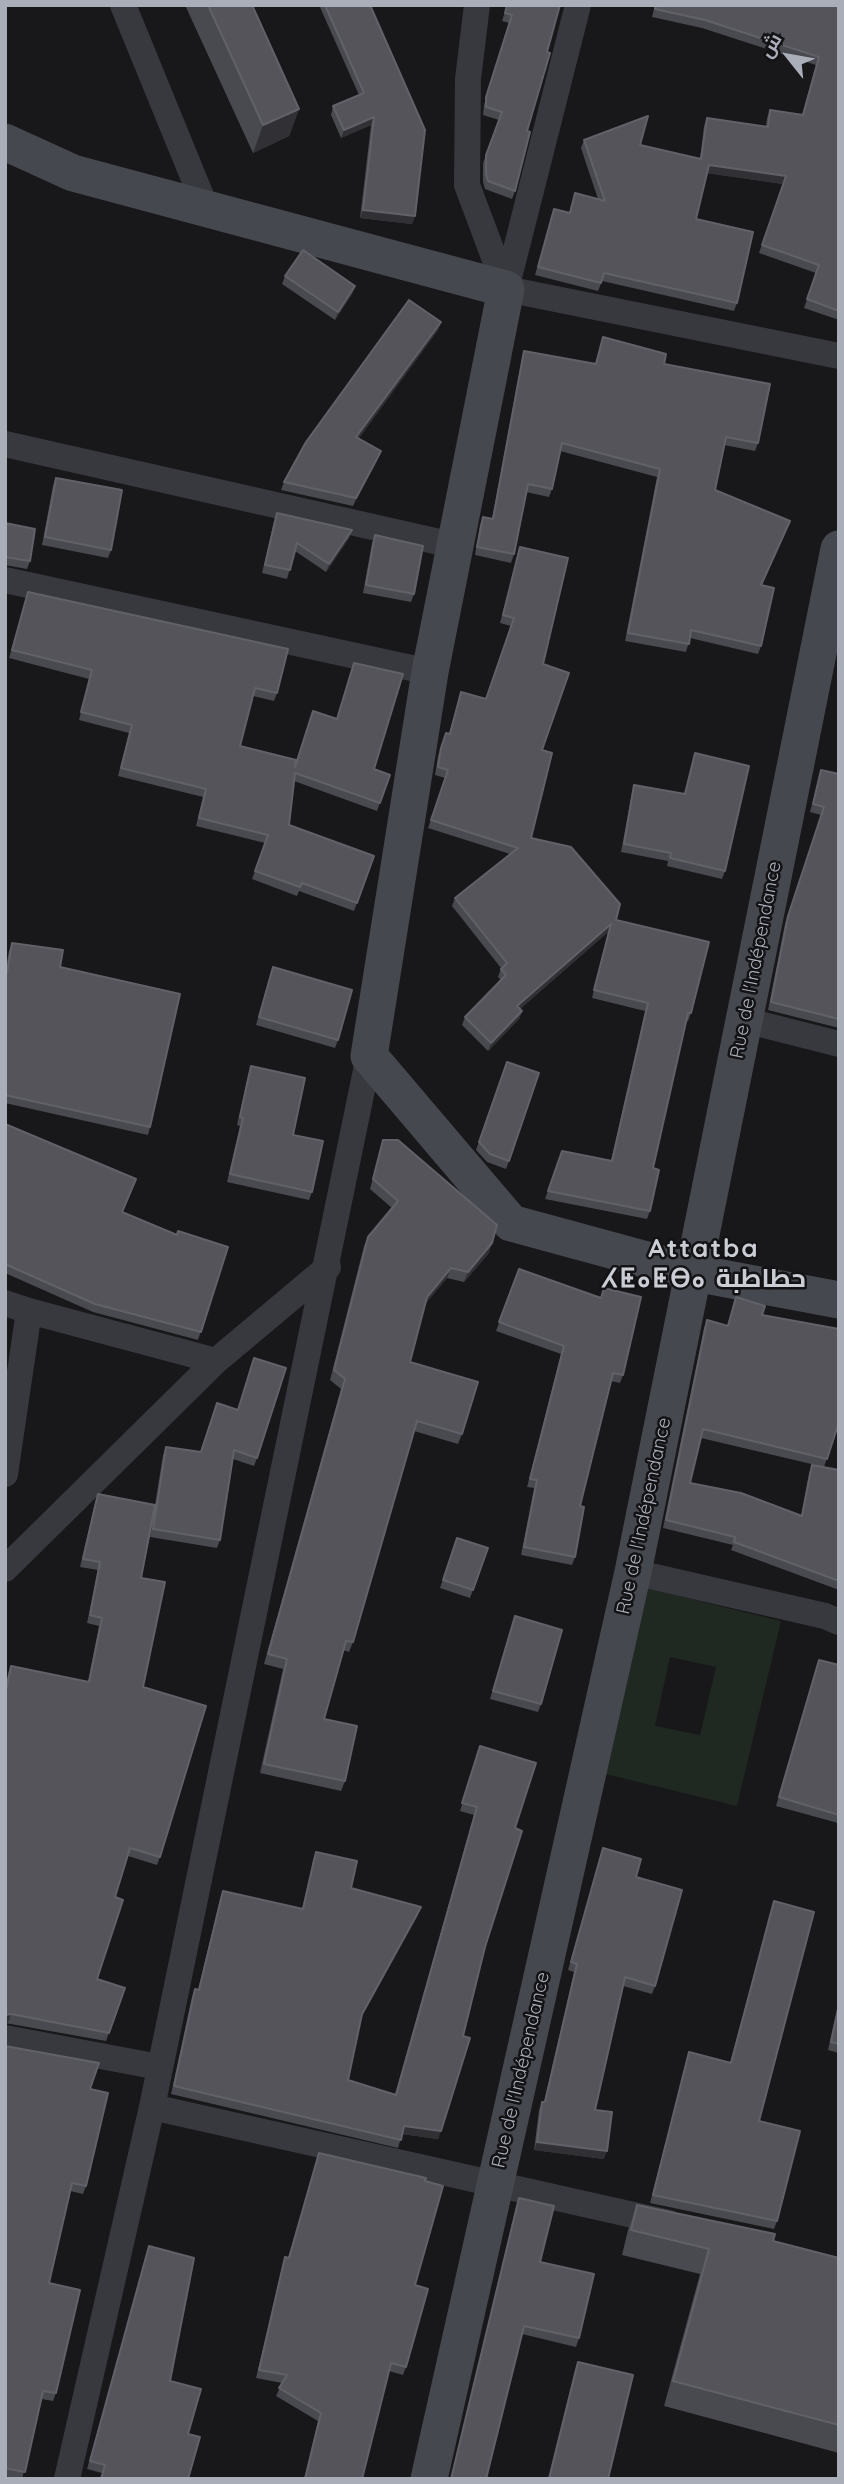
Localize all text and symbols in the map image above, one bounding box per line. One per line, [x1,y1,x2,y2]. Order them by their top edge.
north arrow [753,21,823,91]
text: ش [753,29,787,62]
street label: Rue de l'Indépendance [726,859,786,1061]
district label: Attatba ⵃⵟⴰⵟⴱⴰ حطاطبة [609,1233,799,1294]
street label: Rue de l'Indépendance [612,1416,676,1616]
street label: Rue de l'Indépendance [487,1970,555,2170]

